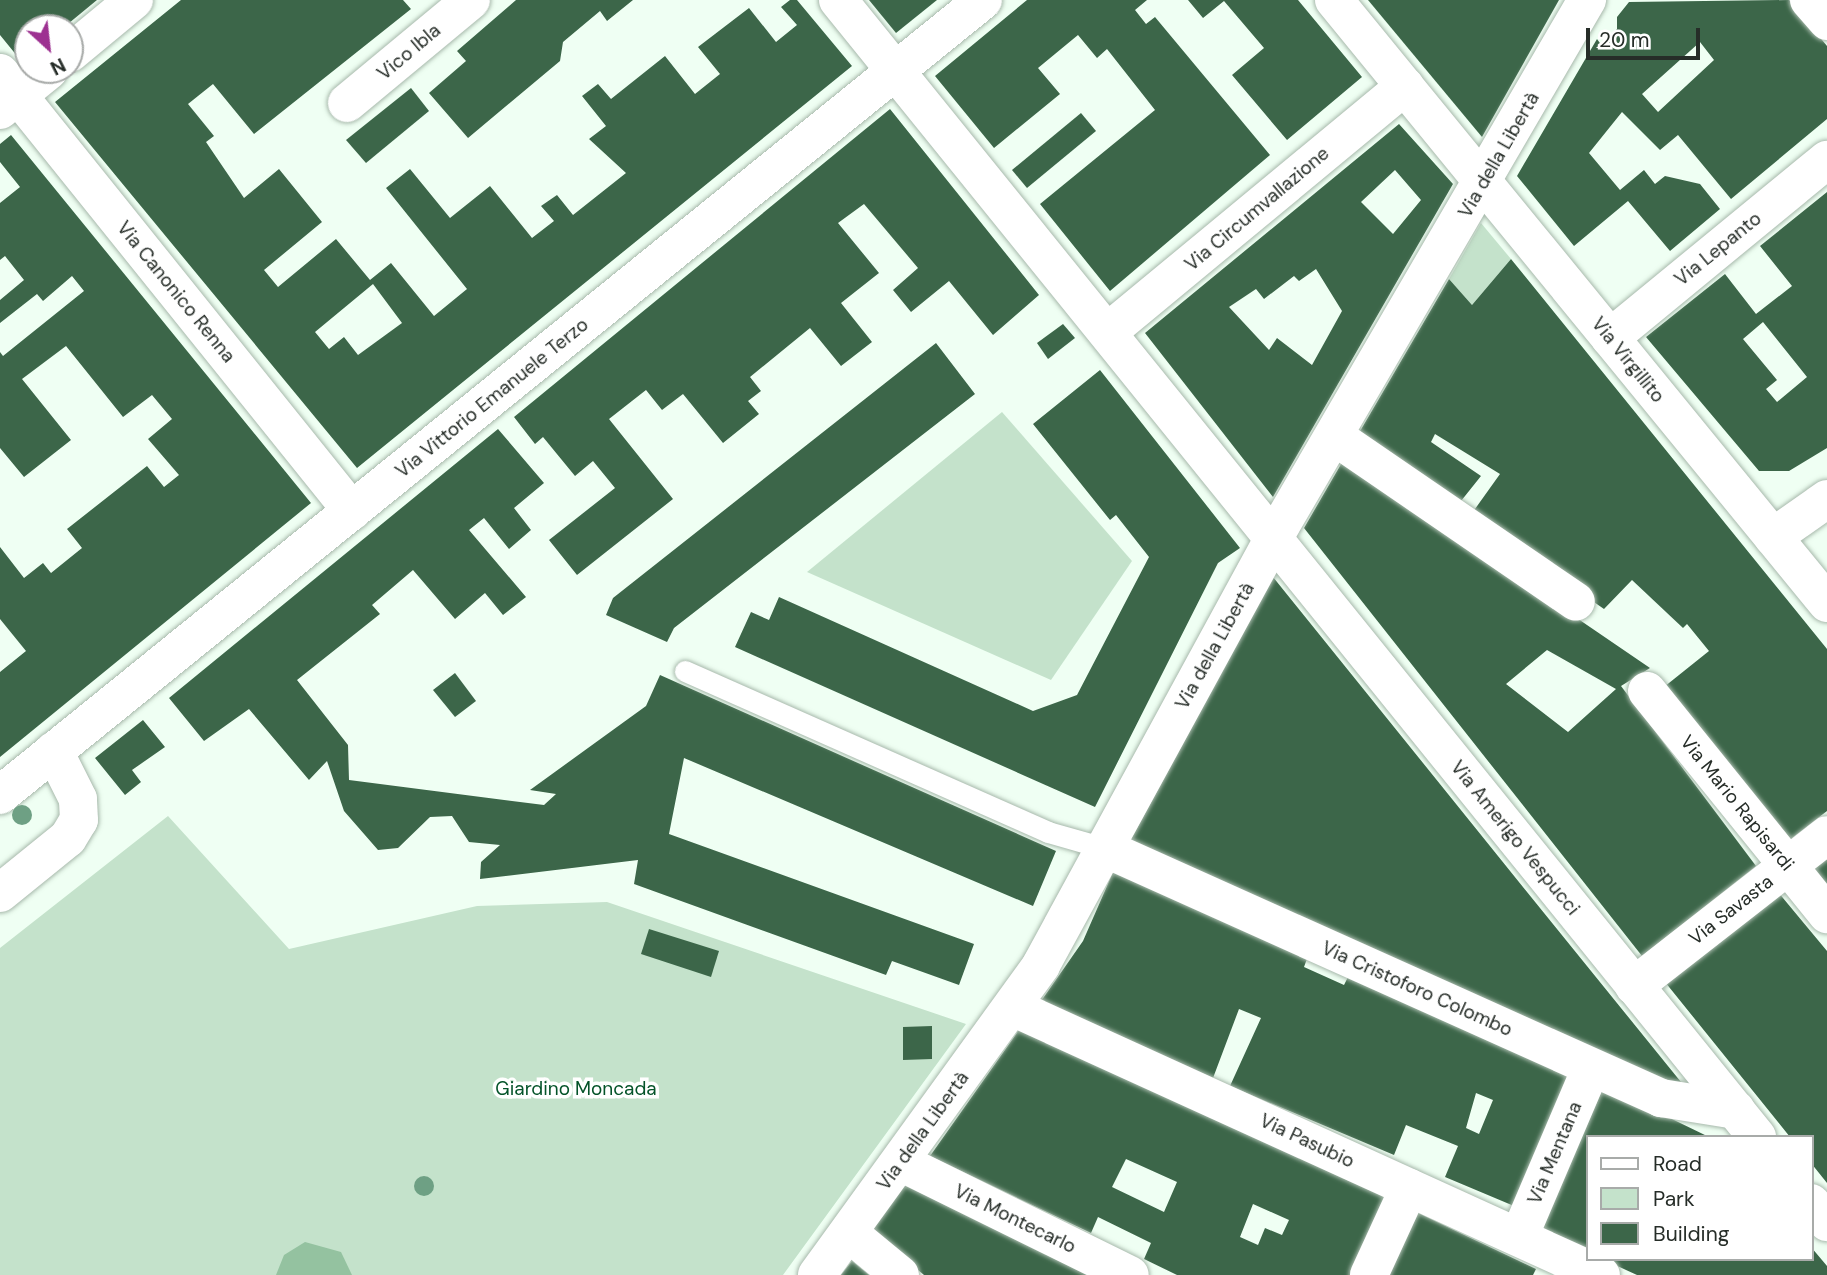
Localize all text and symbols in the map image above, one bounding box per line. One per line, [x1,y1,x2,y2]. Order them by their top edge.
north arrow [14,14,84,84]
scale bar [1589,14,1703,58]
street label: Vico Ibla [373,19,445,85]
text: 20 m [1599,26,1650,54]
text: N [46,52,70,81]
street label: Via della Libertà [1454,88,1544,222]
street label: Via Circumvallazione [1180,142,1334,276]
street label: Via Lepanto [1670,207,1766,291]
street label: Via Canonico Renna [112,217,240,367]
street label: Via Vittorio Emanuele Terzo [391,313,593,483]
street label: Via Virgillito [1587,313,1669,407]
street label: Via della Libertà [1171,579,1259,713]
street label: Via Mario Rapisardi [1675,731,1799,875]
street label: Via Amerigo Vespucci [1446,756,1584,920]
street label: Via Savasta [1684,870,1778,950]
street label: Via Cristoforo Colombo [1318,937,1516,1041]
street label: Via della Libertà [872,1067,974,1195]
park label: Giardino Moncada [495,1078,657,1100]
street label: Via Mentana [1523,1098,1587,1208]
street label: Via Pasubio [1256,1109,1358,1173]
legend [1586,1135,1813,1261]
text: Road [1653,1150,1702,1178]
street label: Via Montecarlo [950,1180,1080,1258]
text: Park [1653,1185,1694,1213]
text: Building [1653,1220,1729,1248]

